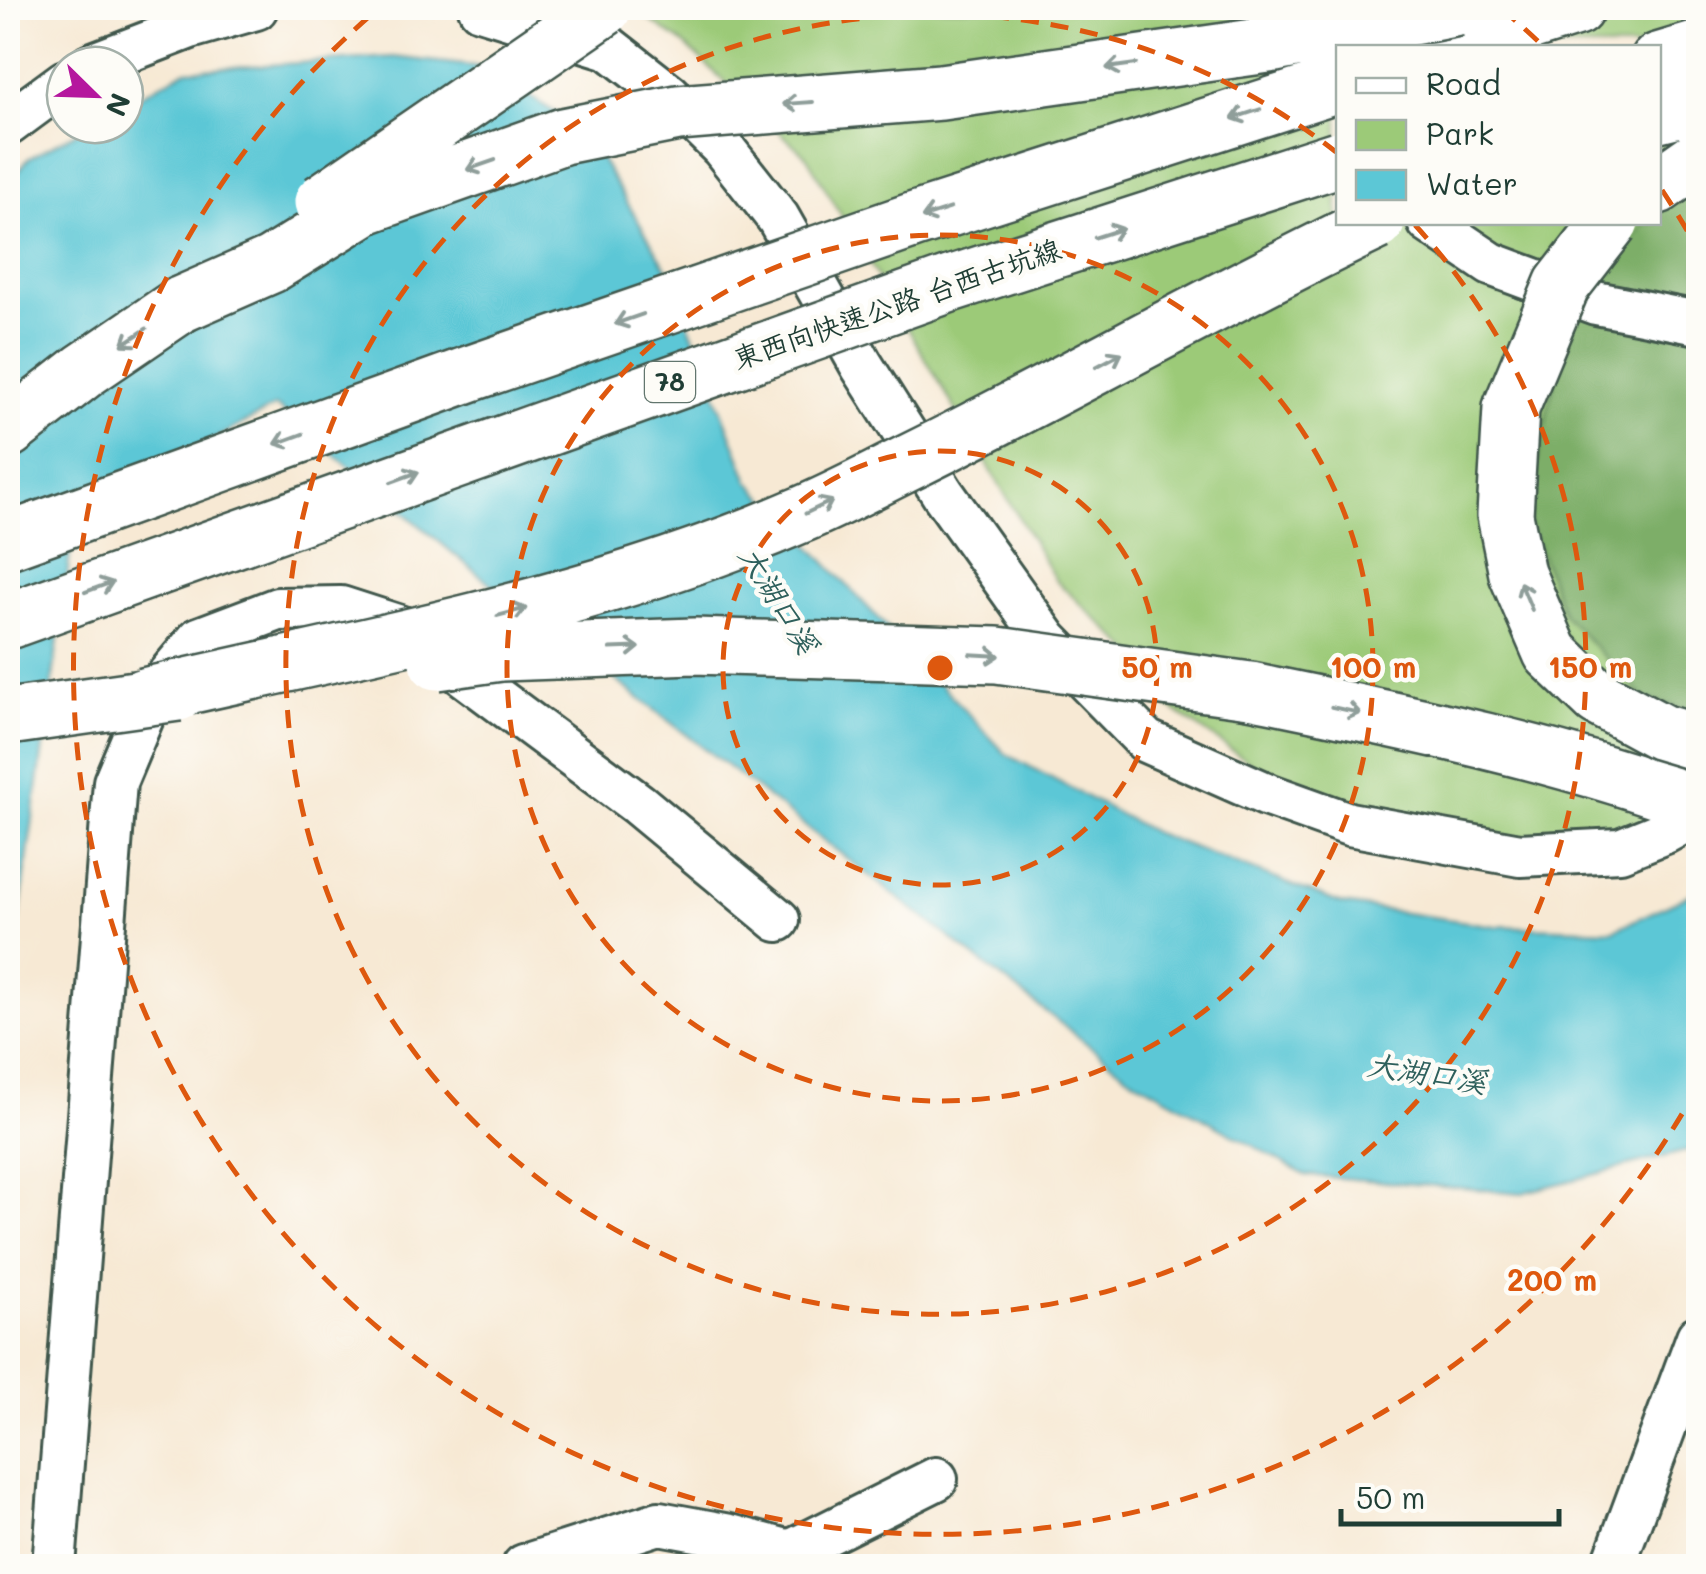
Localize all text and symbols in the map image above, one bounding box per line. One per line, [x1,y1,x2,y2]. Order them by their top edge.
north arrow [45,45,145,145]
legend [1336,45,1661,225]
one-way arrow [1105,58,1138,76]
text: Road [1426,63,1501,103]
text: N [98,88,140,122]
one-way arrow [783,94,815,113]
one-way arrow [1230,106,1262,124]
text: Park [1426,113,1494,153]
one-way arrow [466,157,497,175]
text: Water [1426,163,1518,203]
one-way arrow [921,206,953,224]
one-way arrow [1092,223,1124,241]
street label: 東西向快速公路 台西古坑線 [728,230,1066,376]
one-way arrow [613,311,645,329]
one-way arrow [120,326,148,347]
one-way arrow [1093,350,1123,370]
road number: 78 [645,362,695,402]
one-way arrow [275,431,306,449]
one-way arrow [388,467,419,485]
one-way arrow [803,496,833,515]
water label: 大湖口溪 [731,537,830,662]
one-way arrow [82,577,113,595]
one-way arrow [1516,581,1534,612]
one-way arrow [495,601,527,620]
one-way arrow [609,639,641,658]
one-way arrow [969,646,1001,665]
text: 50 m [1121,646,1193,686]
text: 100 m [1330,646,1416,686]
text: 150 m [1548,646,1632,686]
centre of rings [922,650,958,686]
one-way arrow [1329,701,1361,720]
water label: 大湖口溪 [1365,1043,1492,1101]
text: 200 m [1507,1259,1597,1299]
scale bar [1341,1464,1558,1526]
text: 50 m [1356,1477,1426,1517]

